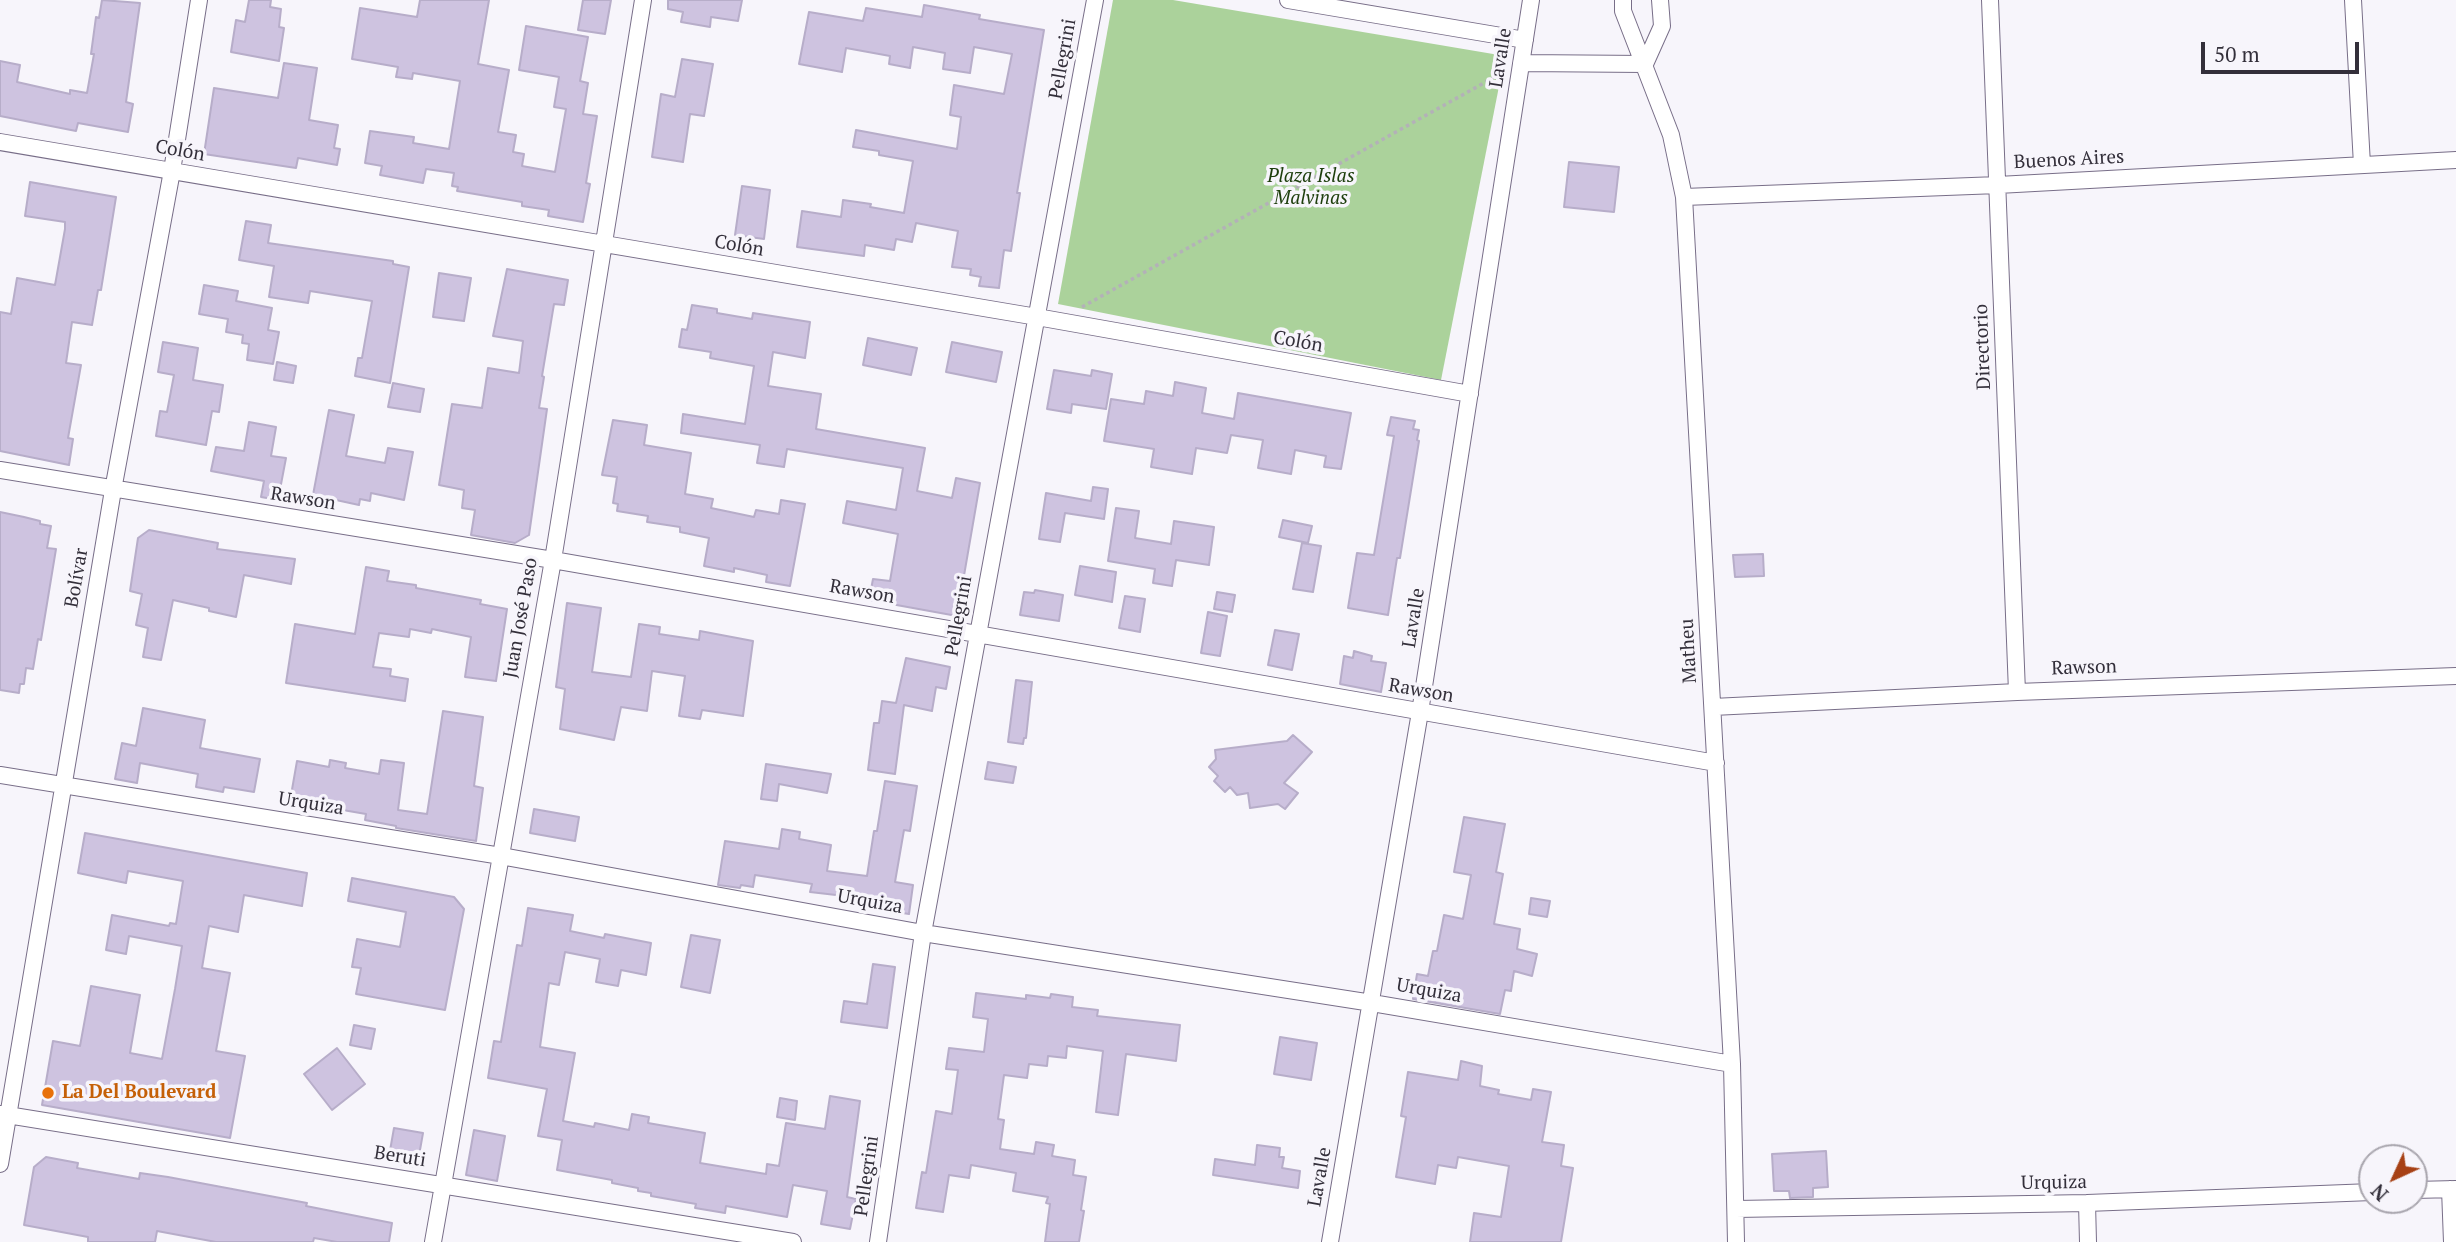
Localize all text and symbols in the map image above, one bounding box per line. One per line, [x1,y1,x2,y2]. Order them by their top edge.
street label: Pellegrini [1045,17,1081,101]
street label: Lavalle [1485,26,1517,90]
scale bar [2204,28,2362,72]
text: 50 m [2214,40,2260,68]
street label: Colón [153,135,207,167]
street label: Buenos Aires [2013,146,2125,174]
park label: Plaza Islas Malvinas [1267,166,1355,210]
street label: Colón [712,230,766,262]
street label: Directorio [1970,304,1996,390]
street label: Colón [1271,326,1325,358]
street label: Rawson [269,483,337,515]
street label: Bolívar [61,546,93,610]
street label: Juan José Paso [499,556,543,680]
street label: Pellegrini [941,574,977,658]
street label: Rawson [828,575,896,609]
street label: Lavalle [1398,586,1430,650]
street label: Matheu [1676,618,1702,684]
street label: Rawson [2051,655,2117,681]
street label: Rawson [1387,674,1455,708]
street label: Urquiza [277,788,345,820]
street label: Urquiza [836,885,904,919]
street label: Urquiza [1395,974,1463,1008]
place label: La Del Boulevard [62,1082,216,1104]
marker: La Del Boulevard [40,1085,56,1101]
street label: Pellegrini [850,1134,884,1218]
street label: Beruti [372,1142,428,1172]
north arrow [2358,1144,2428,1214]
street label: Lavalle [1304,1145,1336,1209]
street label: Urquiza [2021,1171,2087,1195]
text: N [2365,1179,2393,1207]

